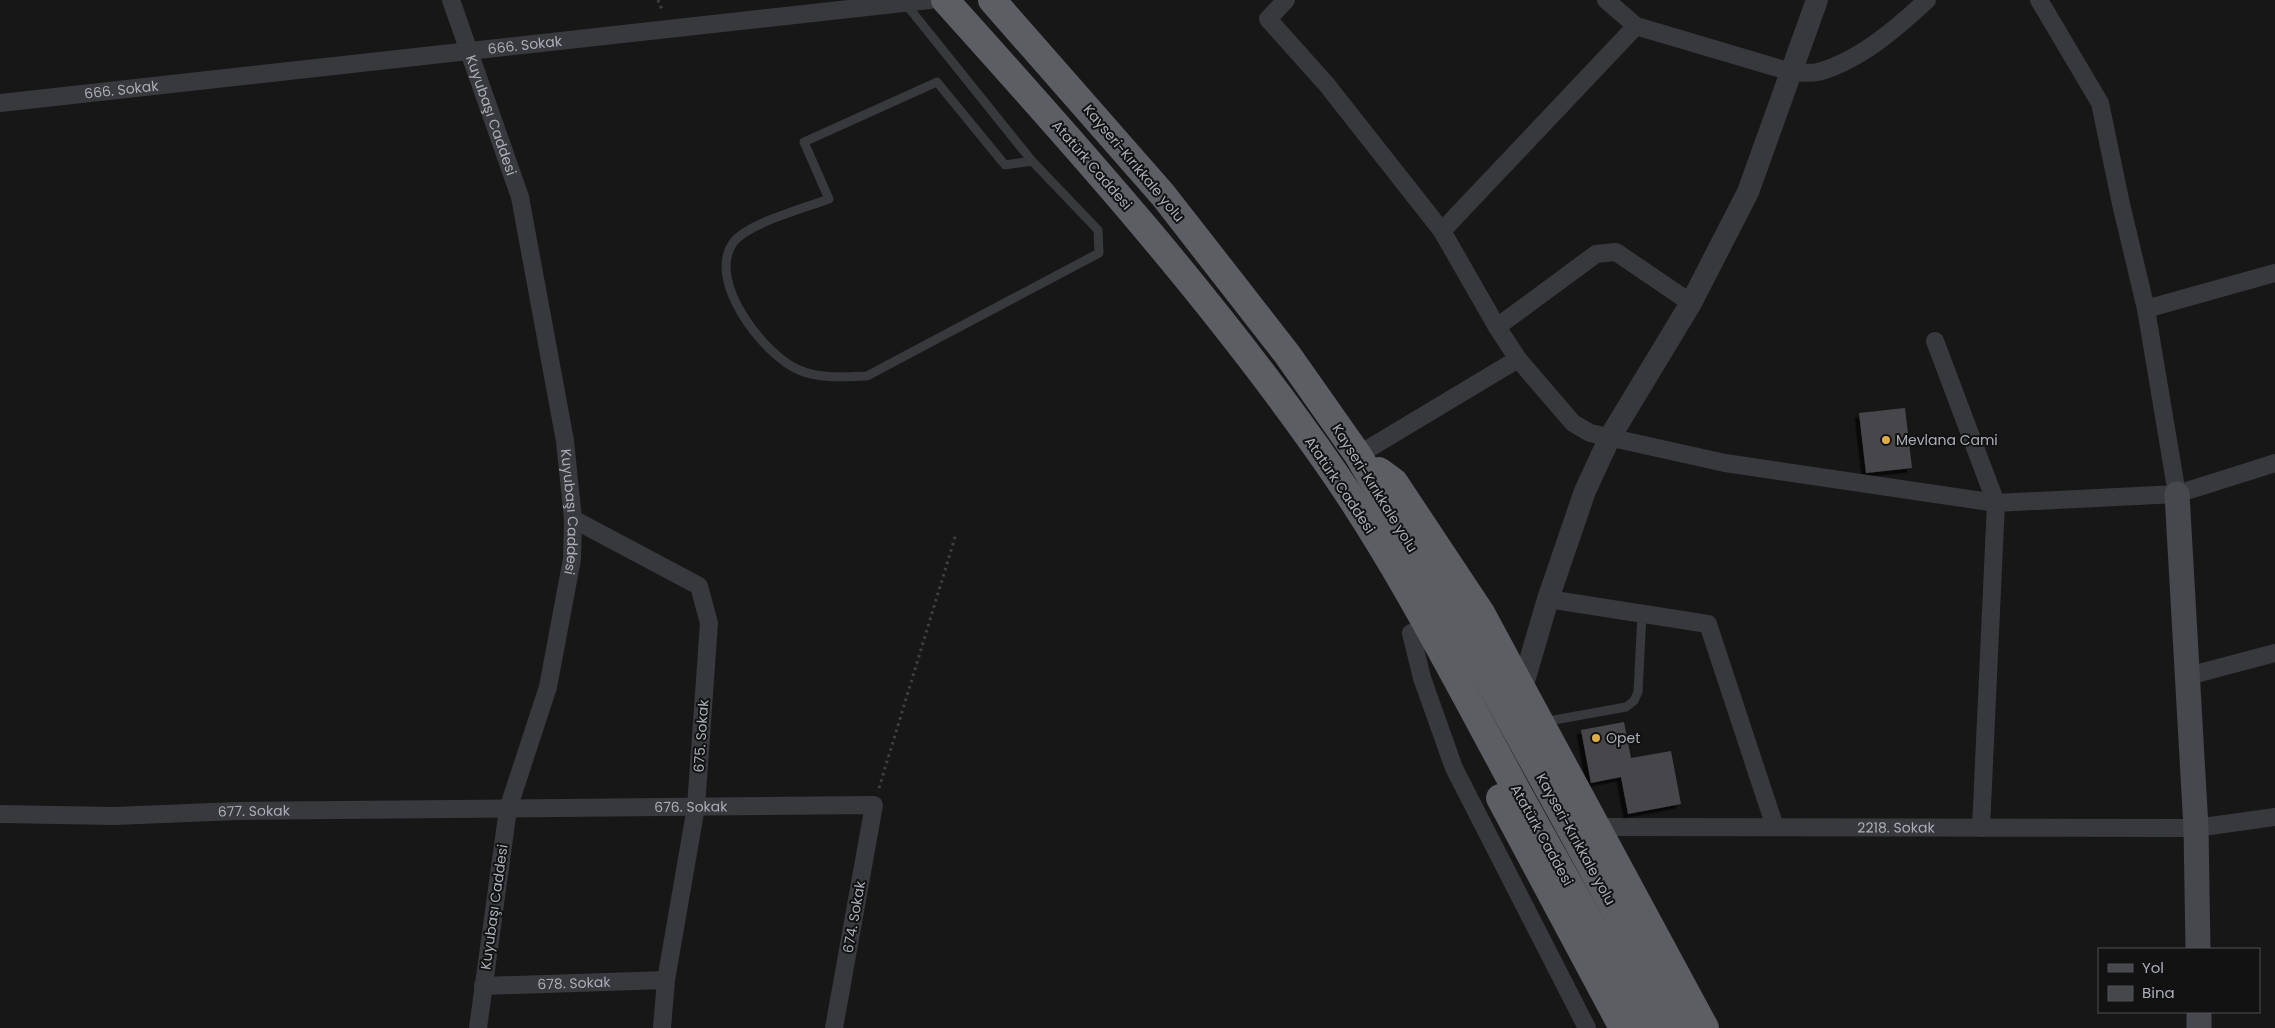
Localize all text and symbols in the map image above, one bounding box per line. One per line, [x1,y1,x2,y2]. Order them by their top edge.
street label: 666. Sokak [487,31,564,59]
street label: Kuyubaşı Caddesi [461,52,522,178]
street label: 666. Sokak [83,75,160,104]
street label: Kayseri-Kırıkkale yolu [1079,100,1189,226]
street label: Atatürk Caddesi [1047,116,1137,214]
street label: Kayseri-Kırıkkale yolu [1327,420,1423,556]
place label: Mevlana Cami [1896,430,1998,450]
street label: Atatürk Caddesi [1300,433,1380,537]
marker: Mevlana Cami [1880,434,1892,446]
street label: Kuyubaşı Caddesi [556,448,583,576]
street label: 675. Sokak [688,698,714,773]
place label: Opet [1606,728,1640,748]
marker: Opet [1590,732,1602,744]
street label: Kayseri-Kırıkkale yolu [1531,770,1621,908]
street label: Atatürk Caddesi [1506,781,1578,889]
street label: 676. Sokak [654,796,728,817]
street label: 677. Sokak [217,801,291,822]
street label: 2218. Sokak [1857,817,1935,838]
street label: Kuyubaşı Caddesi [475,843,513,971]
street label: 674. Sokak [838,879,870,955]
legend [2098,948,2260,1013]
text: Yol [2142,957,2164,978]
street label: 678. Sokak [537,972,612,994]
text: Bina [2142,982,2175,1003]

